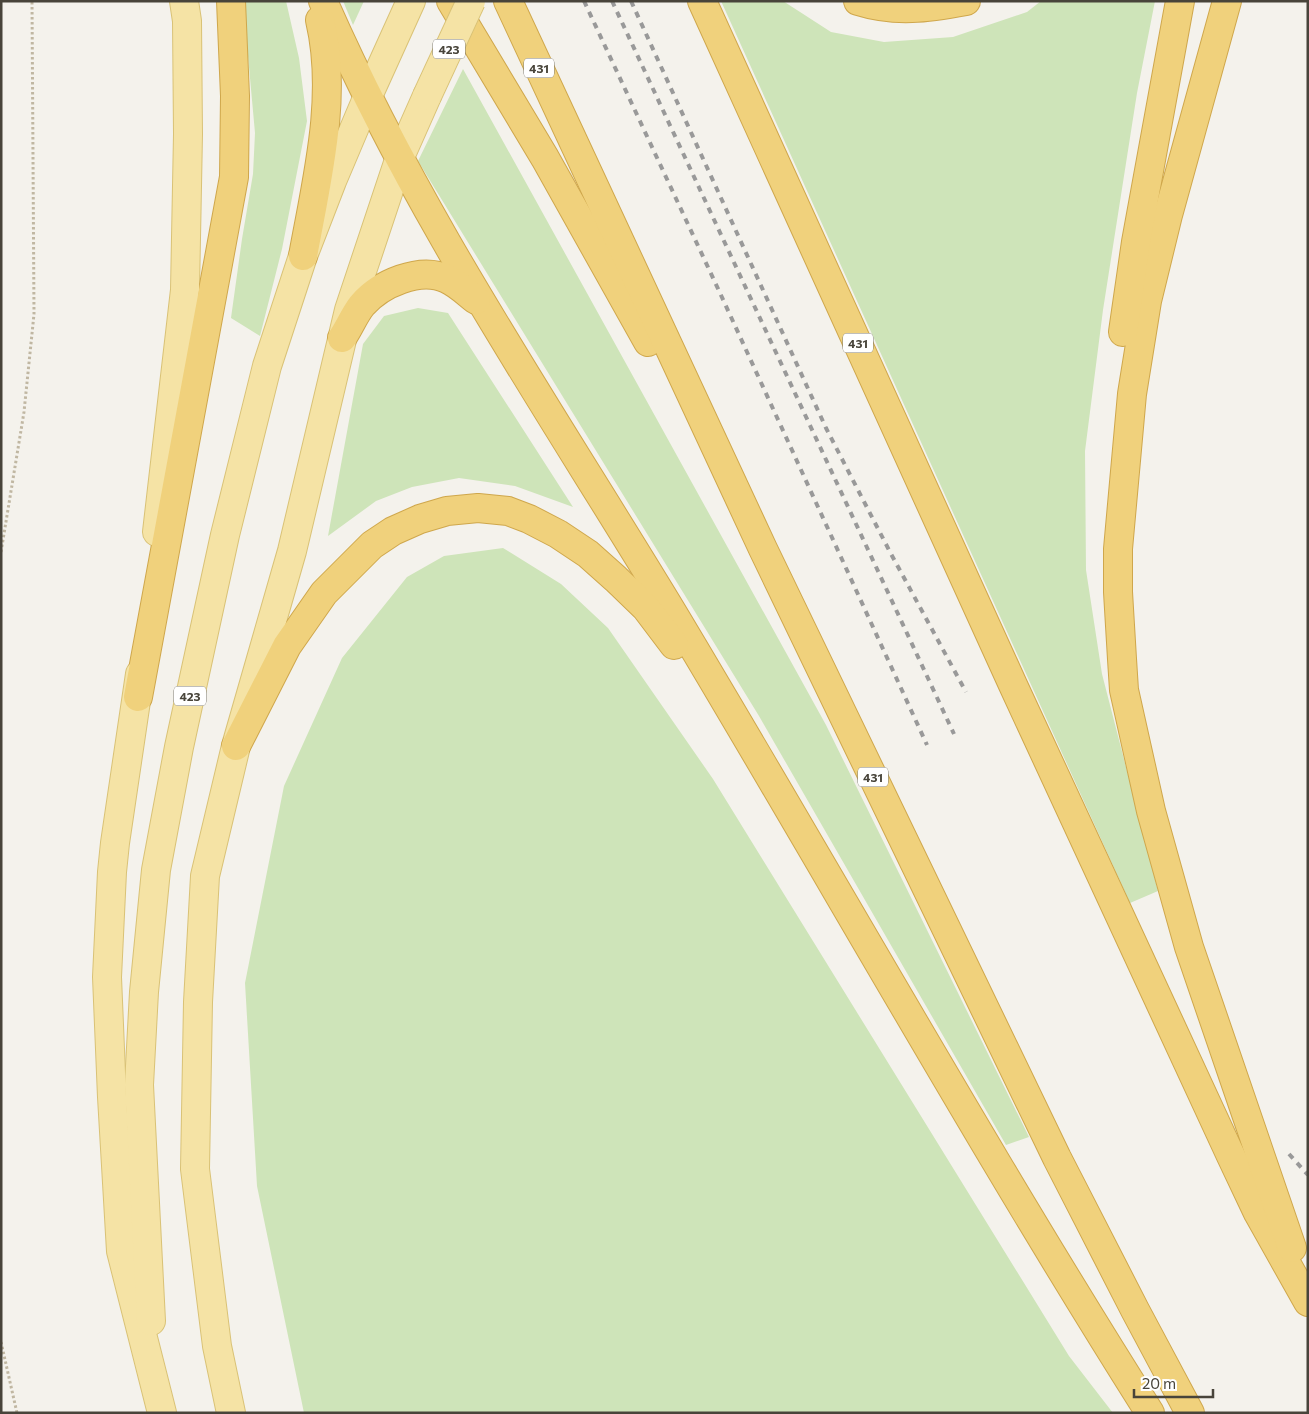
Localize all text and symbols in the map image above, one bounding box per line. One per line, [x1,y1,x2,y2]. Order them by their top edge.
road number: 423 [433,40,465,59]
road number: 431 [524,58,554,78]
road number: 431 [843,333,873,352]
road number: 423 [174,686,206,706]
road number: 431 [858,768,888,786]
scale bar [1134,1366,1213,1398]
text: 20 m [1142,1374,1176,1392]

